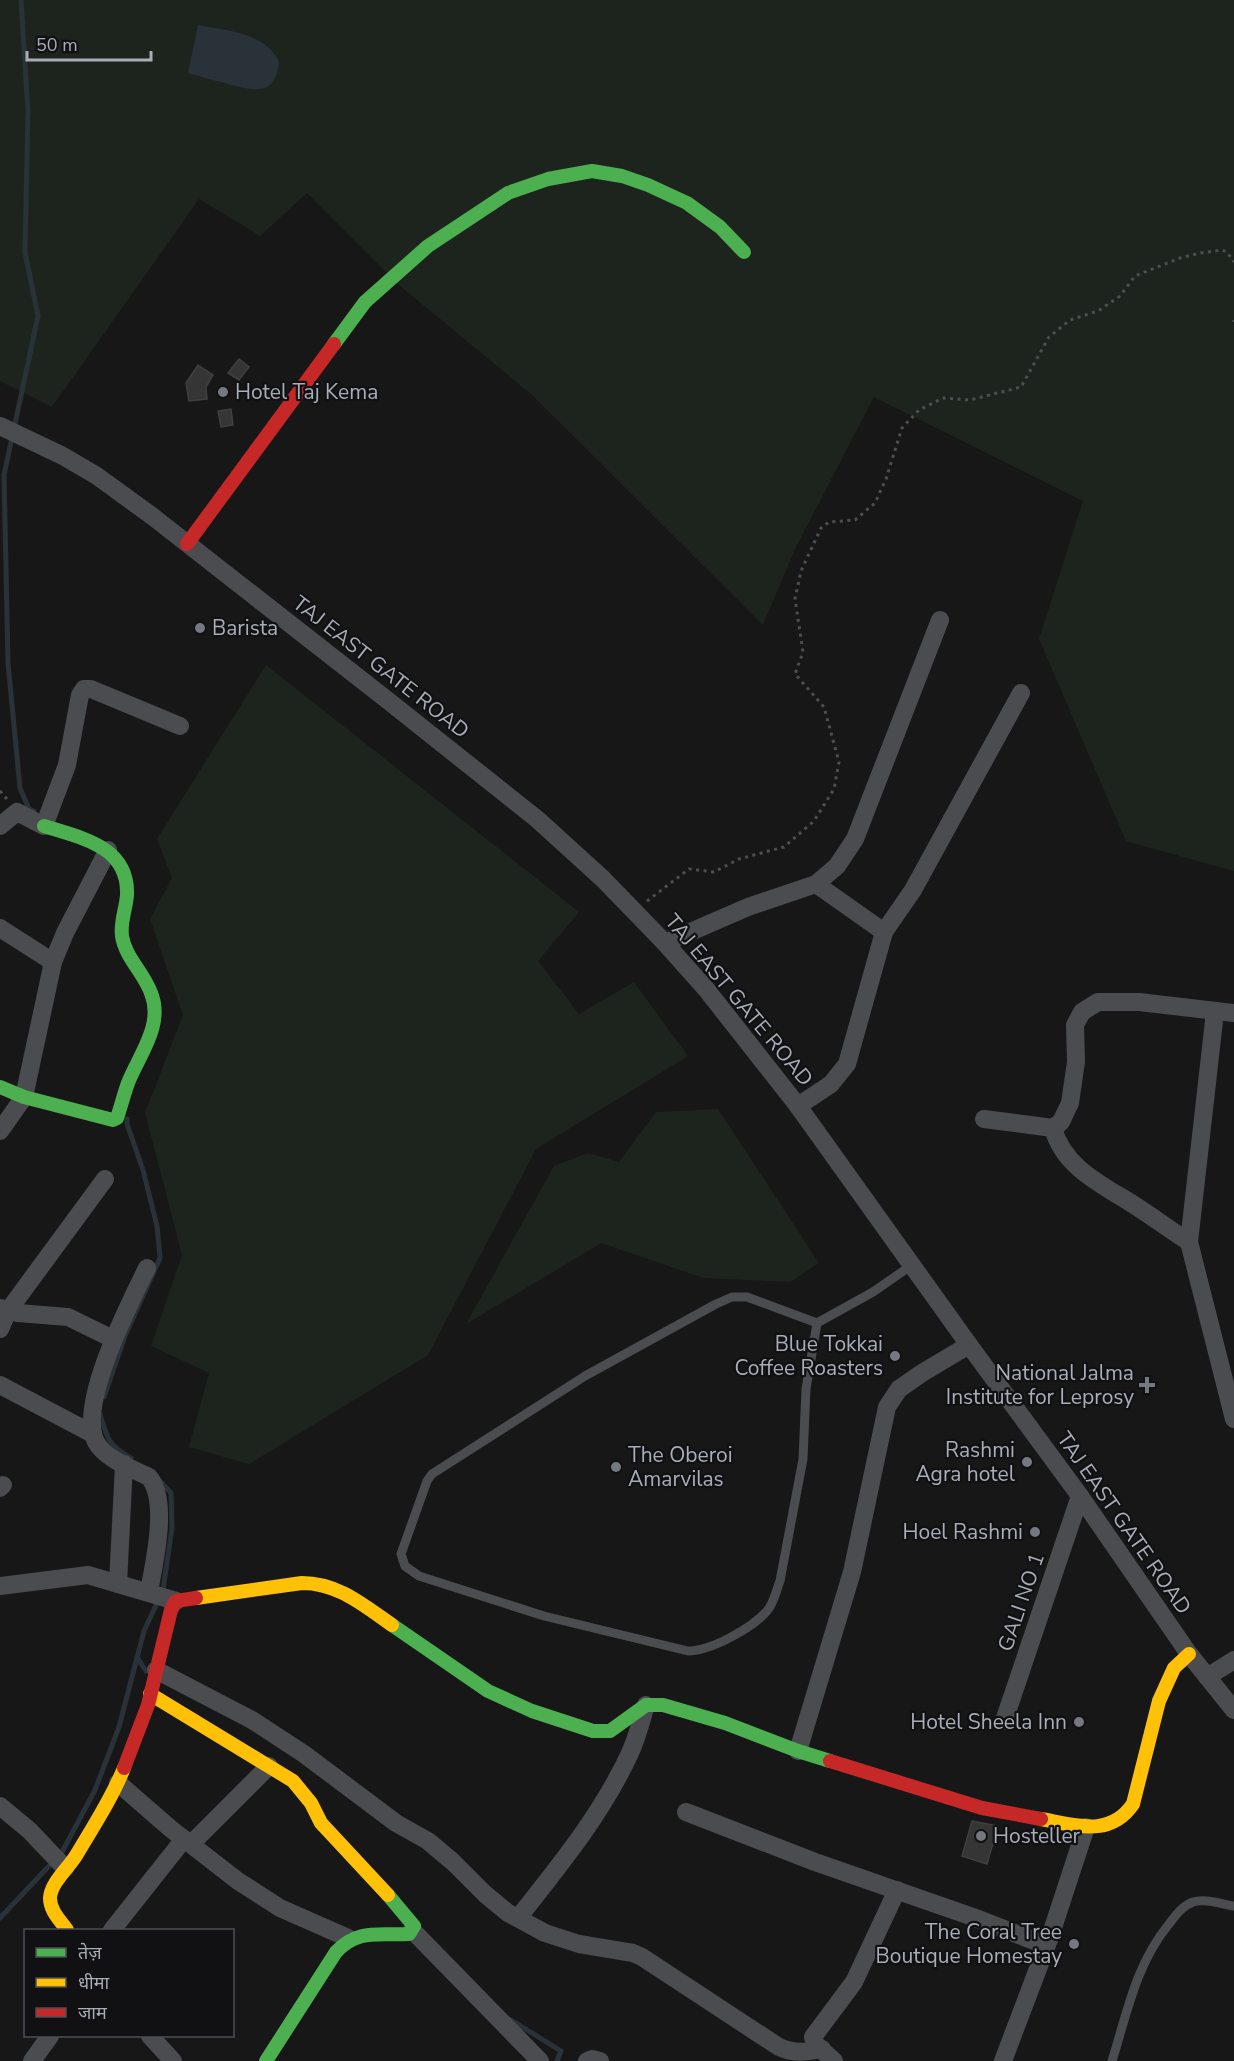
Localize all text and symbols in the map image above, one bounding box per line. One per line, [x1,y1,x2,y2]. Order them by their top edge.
scale bar [27,24,152,62]
text: 50 m [36,33,78,57]
place label: Hotel Taj Kema [235,378,378,406]
marker: Hotel Taj Kema [216,385,230,399]
street label: TAJ EAST GATE ROAD [287,589,475,745]
place label: Barista [212,614,278,642]
marker: Barista [193,621,207,635]
street label: TAJ EAST GATE ROAD [659,908,819,1092]
place label: Blue Tokkai Coffee Roasters [734,1330,883,1382]
marker: Blue Tokkai Coffee Roasters [888,1349,902,1363]
place label: National Jalma Institute for Leprosy [946,1359,1134,1411]
marker: National Jalma Institute for Leprosy [1138,1376,1156,1394]
street label: TAJ EAST GATE ROAD [1050,1426,1198,1620]
place label: Rashmi Agra hotel [915,1436,1016,1488]
place label: The Oberoi Amarvilas [628,1441,733,1493]
marker: Rashmi Agra hotel [1020,1455,1034,1469]
marker: The Oberoi Amarvilas [609,1460,623,1474]
place label: Hoel Rashmi [903,1518,1023,1546]
marker: Hoel Rashmi [1028,1525,1042,1539]
street label: GALI NO 1 [991,1549,1051,1655]
place label: Hotel Sheela Inn [910,1708,1067,1736]
marker: Hotel Sheela Inn [1072,1715,1086,1729]
place label: Hosteller [993,1822,1081,1850]
marker: Hosteller [974,1829,988,1843]
place label: The Coral Tree Boutique Homestay [876,1918,1062,1970]
legend [24,1929,234,2037]
marker: The Coral Tree Boutique Homestay [1067,1937,1081,1951]
text: तेज़ [78,1941,102,1965]
text: धीमा [78,1971,109,1995]
text: जाम [78,2001,108,2025]

